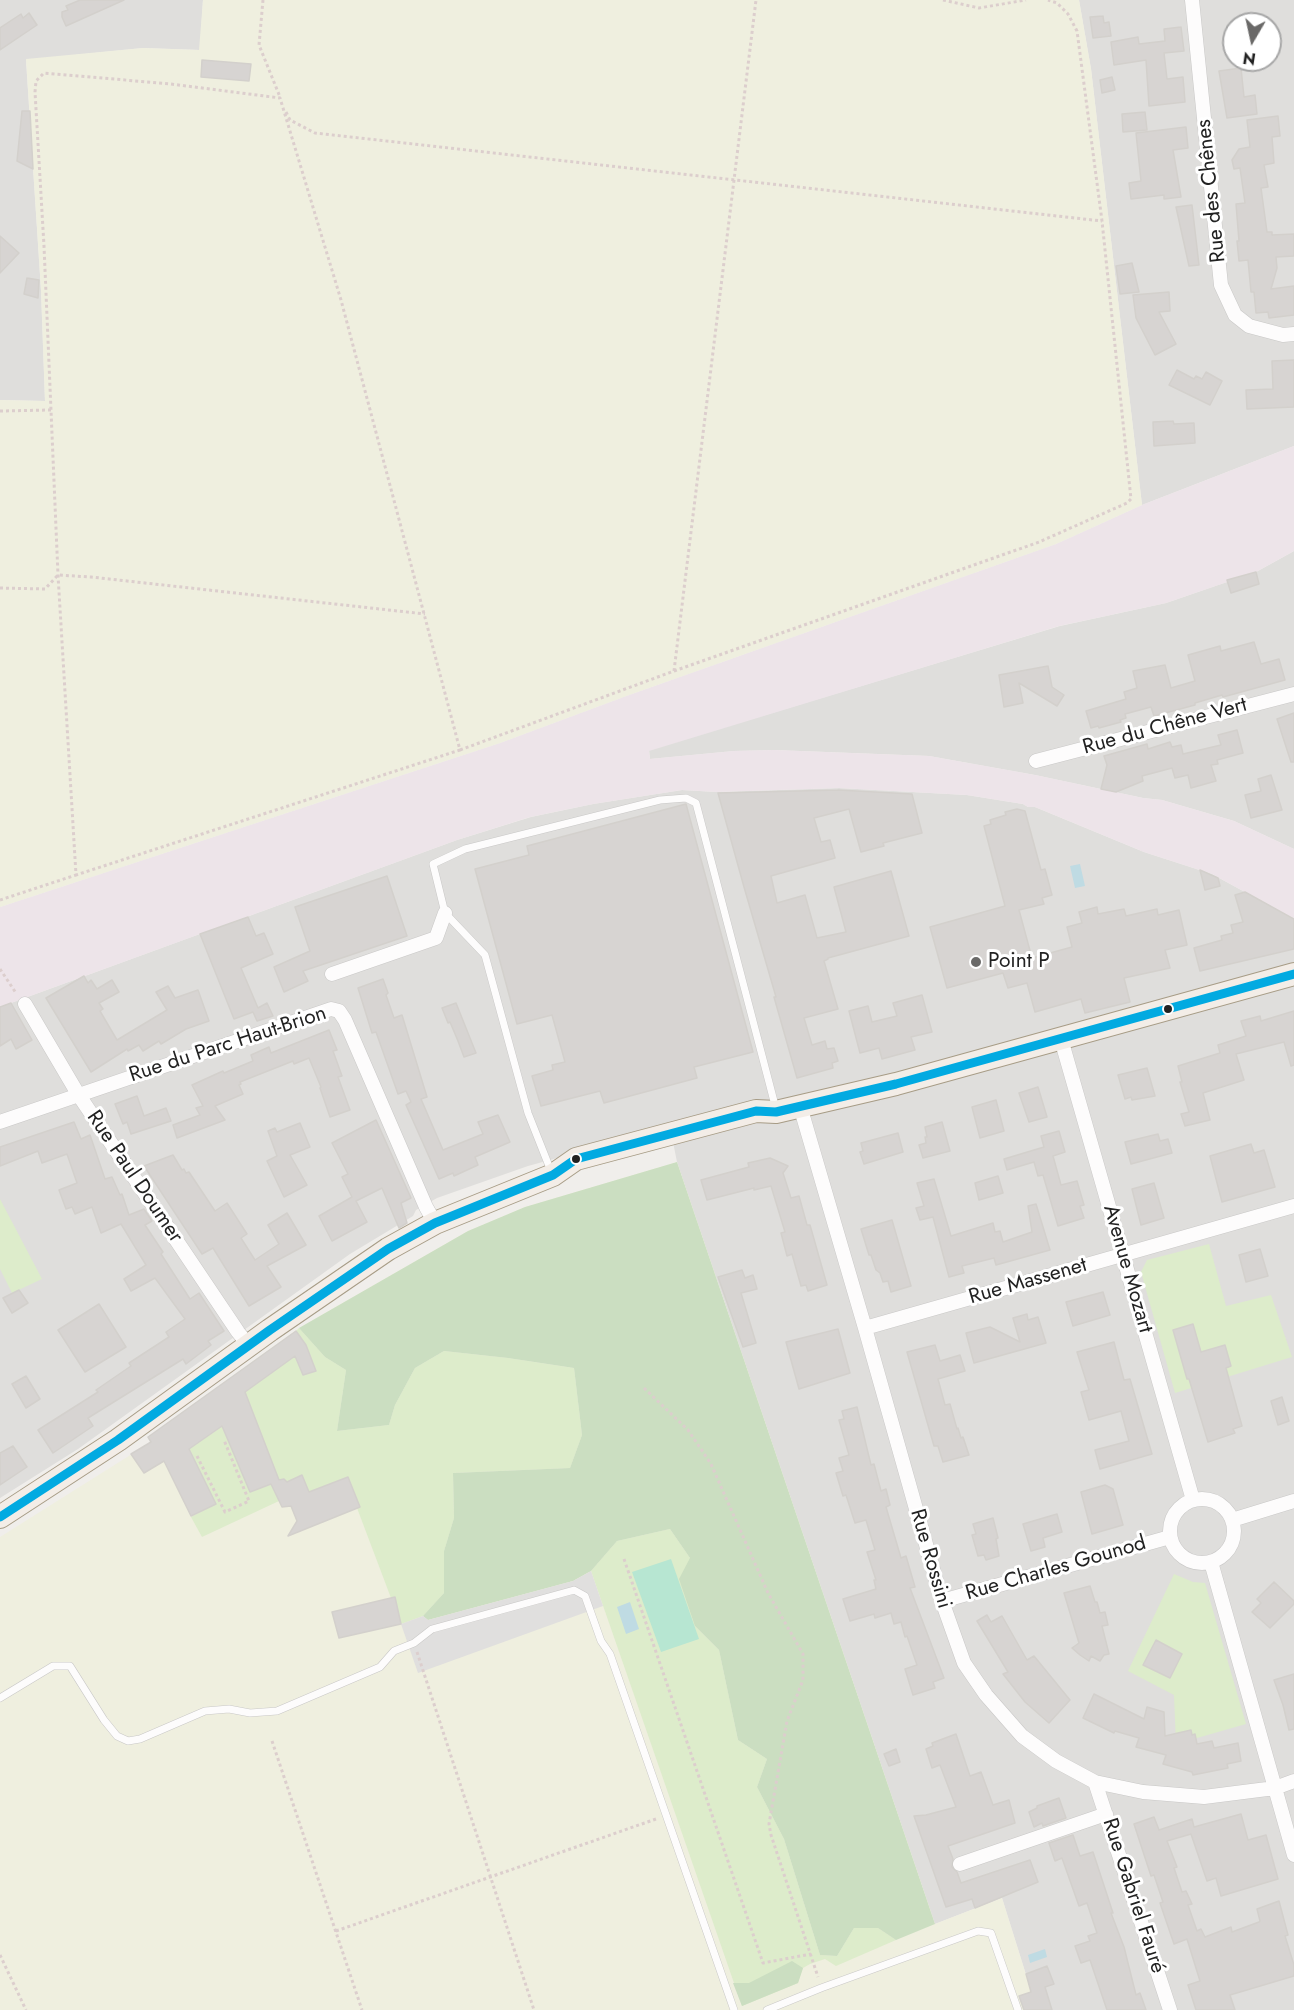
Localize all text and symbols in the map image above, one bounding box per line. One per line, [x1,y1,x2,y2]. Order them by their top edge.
north arrow [1222,12,1282,72]
text: N [1241,46,1257,71]
street label: Rue des Chênes [1192,118,1232,264]
street label: Rue du Chêne Vert [1080,693,1250,761]
place label: Point P [988,949,1050,975]
marker: Point P [969,955,983,969]
street label: Rue du Parc Haut-Brion [126,1001,330,1089]
unlabelled marker [1162,1003,1174,1015]
street label: Rue Paul Doumer [80,1106,188,1248]
unlabelled marker [570,1153,582,1165]
street label: Avenue Mozart [1097,1202,1157,1336]
street label: Rue Massenet [966,1253,1090,1311]
street label: Rue Rossini [904,1507,956,1611]
street label: Rue Charles Gounod [963,1531,1149,1607]
street label: Rue Gabriel Fauré [1096,1815,1170,1977]

